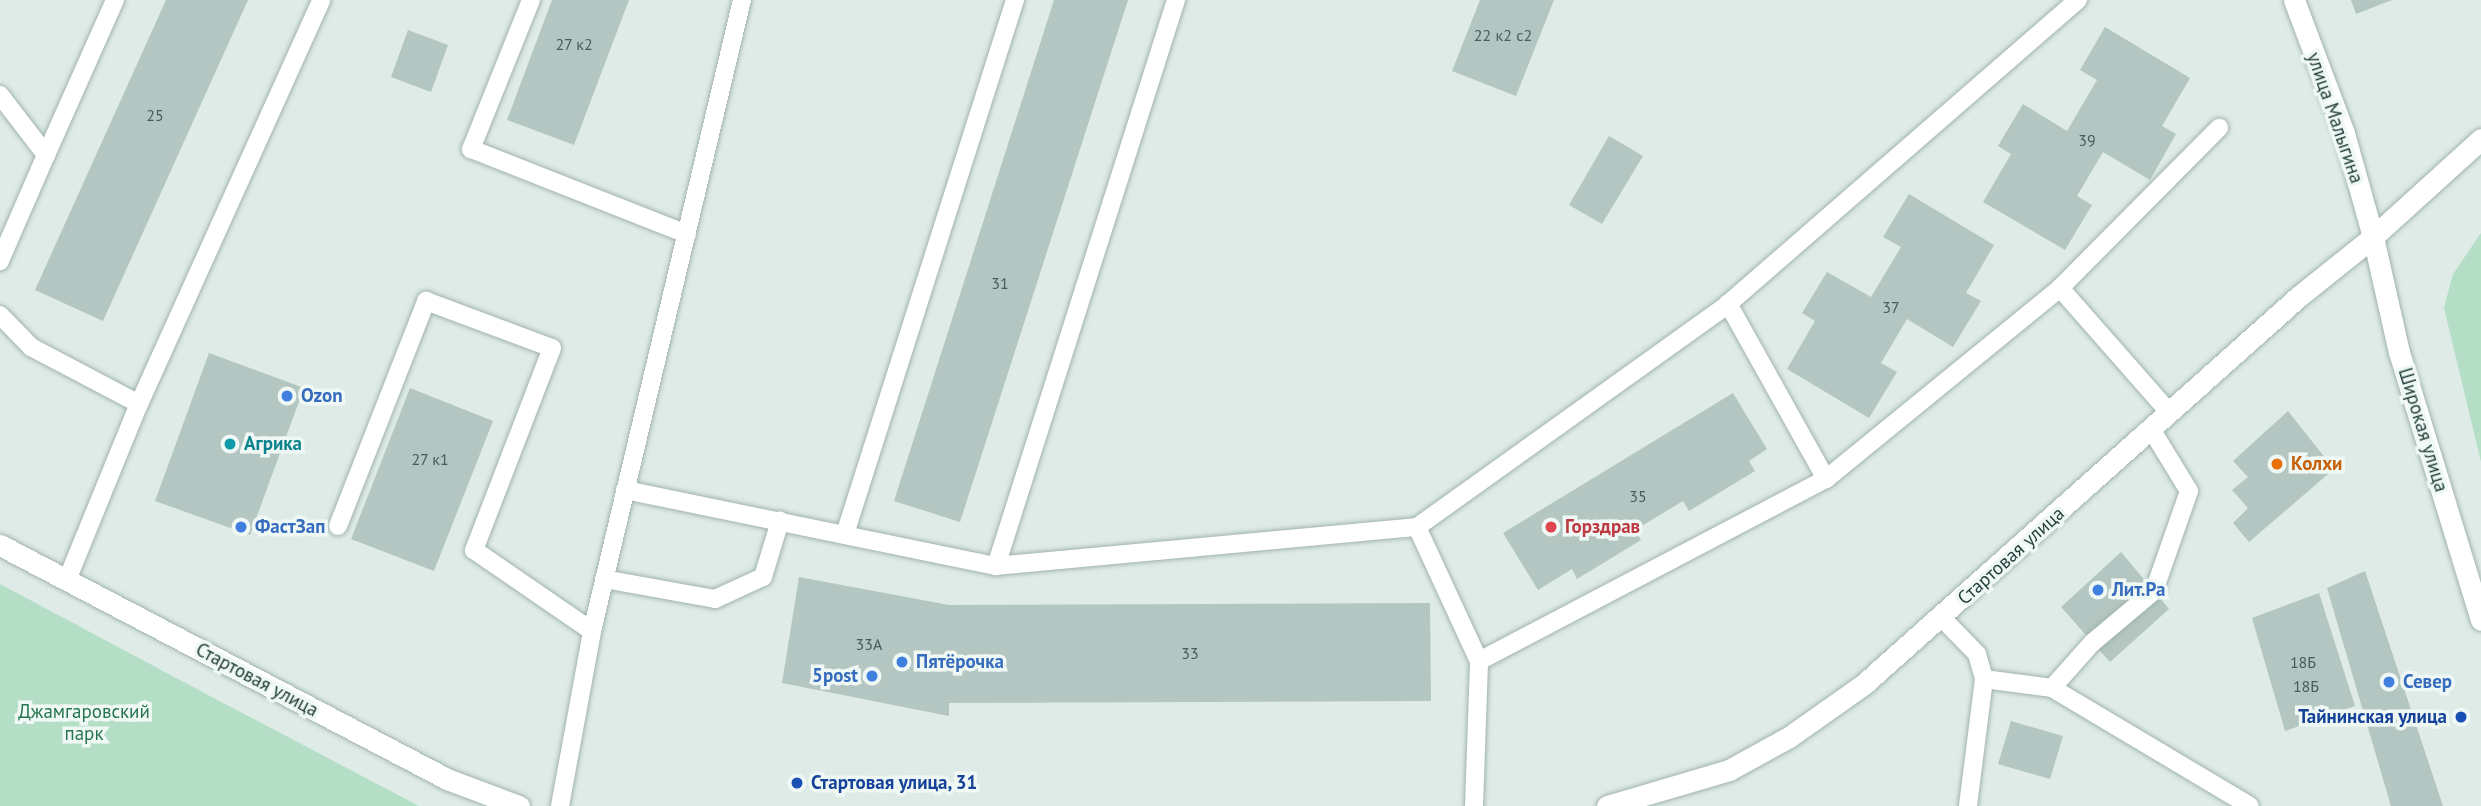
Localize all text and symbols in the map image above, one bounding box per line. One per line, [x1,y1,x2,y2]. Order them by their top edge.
house number: 22 к2 с2 [1474,25,1532,45]
house number: 27 к2 [555,34,593,54]
street label: улица Малыгина [2302,49,2368,187]
house number: 25 [146,105,164,125]
house number: 39 [2078,130,2096,150]
house number: 31 [991,273,1009,293]
house number: 37 [1882,297,1900,317]
street label: Широкая улица [2393,365,2453,495]
place label: Ozon [301,385,343,407]
marker: Ozon [279,388,295,404]
place label: Агрика [244,433,302,455]
marker: Агрика [222,436,238,452]
house number: 27 к1 [411,449,449,469]
place label: Колхи [2291,453,2342,475]
marker: Колхи [2269,456,2285,472]
house number: 35 [1629,486,1647,506]
street label: Стартовая улица [1953,502,2069,610]
place label: ФастЗап [255,516,325,538]
place label: Горздрав [1565,516,1640,538]
marker: ФастЗап [233,519,249,535]
marker: Горздрав [1543,519,1559,535]
place label: Лит.Ра [2112,579,2165,601]
marker: Лит.Ра [2090,582,2106,598]
house number: 33А [856,634,882,654]
street label: Стартовая улица [192,638,322,722]
house number: 33 [1181,643,1199,663]
place label: Пятёрочка [916,651,1004,673]
house number: 18Б [2290,652,2316,672]
marker: Пятёрочка [894,654,910,670]
place label: 5post [812,665,858,687]
marker: 5post [864,668,880,684]
place label: Север [2403,671,2452,693]
marker: Север [2381,674,2397,690]
house number: 18Б [2293,676,2319,696]
park label: Джамгаровский парк [18,701,150,745]
place label: Тайнинская улица [2298,706,2447,728]
marker: Тайнинская улица [2453,709,2469,725]
place label: Стартовая улица, 31 [811,772,979,794]
marker: Стартовая улица, 31 [789,775,805,791]

